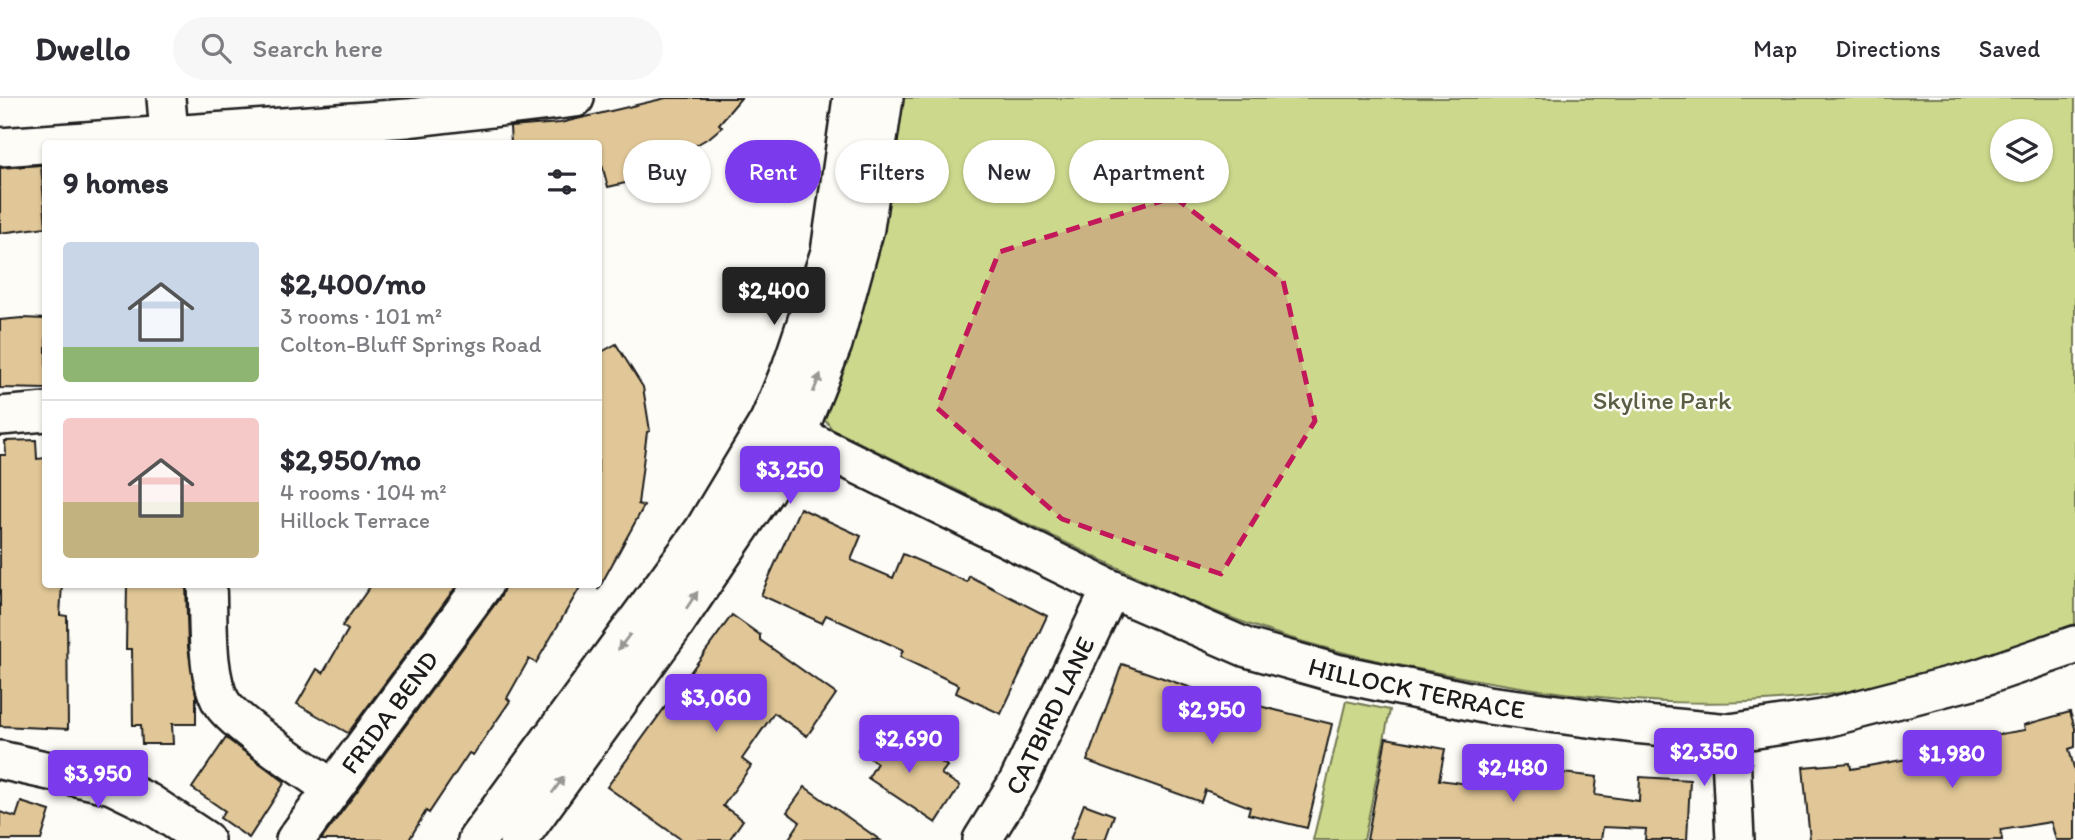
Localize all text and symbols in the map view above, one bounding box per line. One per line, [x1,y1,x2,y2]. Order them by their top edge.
search box [173,17,663,80]
text: Dwello [35,29,131,68]
icon: search [197,29,235,67]
text: Search here [253,32,383,64]
text: Map [1753,34,1797,63]
text: Directions [1835,34,1941,63]
text: Saved [1979,34,2040,63]
map controls [1990,119,2053,182]
button: layers [1990,119,2053,182]
chip: Buy [623,140,711,203]
chip: Rent [725,140,821,203]
chip: Filters [835,140,949,203]
chip: New [963,140,1055,203]
chip: Apartment [1069,140,1229,203]
icon: filters [543,163,581,201]
text: 9 homes [63,164,169,201]
text: $2,400/mo [280,265,426,302]
pin: $2,400 [717,268,831,327]
icon: home [119,270,203,354]
text: $2,400 [738,276,810,304]
text: 3 rooms · 101 m² [280,302,442,330]
text: Colton-Bluff Springs Road [280,330,541,358]
one-way arrow [812,373,823,394]
park label: Skyline Park [1593,384,1732,416]
text: $2,950/mo [280,441,421,478]
icon: home [119,446,203,530]
pin: $3,250 [733,446,847,506]
text: $3,250 [756,455,824,483]
text: 4 rooms · 104 m² [280,478,447,506]
text: Hillock Terrace [280,506,430,534]
one-way arrow [685,591,698,610]
street label: CATBIRD LANE [998,631,1102,801]
one-way arrow [617,633,631,651]
street label: FRIDA BEND [334,644,445,780]
street label: HILLOCK TERRACE [1305,650,1527,726]
pin: $3,060 [659,674,773,734]
text: $3,060 [681,683,751,711]
pin: $2,950 [1155,686,1269,746]
text: $2,950 [1178,695,1246,723]
pin: $2,690 [852,716,966,775]
text: $2,690 [875,724,943,752]
pin: $2,350 [1647,728,1761,788]
pin: $1,980 [1895,730,2009,790]
text: $2,350 [1670,737,1738,765]
text: $1,980 [1919,739,1985,767]
pin: $2,480 [1456,744,1570,804]
pin: $3,950 [41,750,155,810]
text: $2,480 [1478,753,1548,781]
text: $3,950 [64,759,132,787]
one-way arrow [551,776,565,794]

